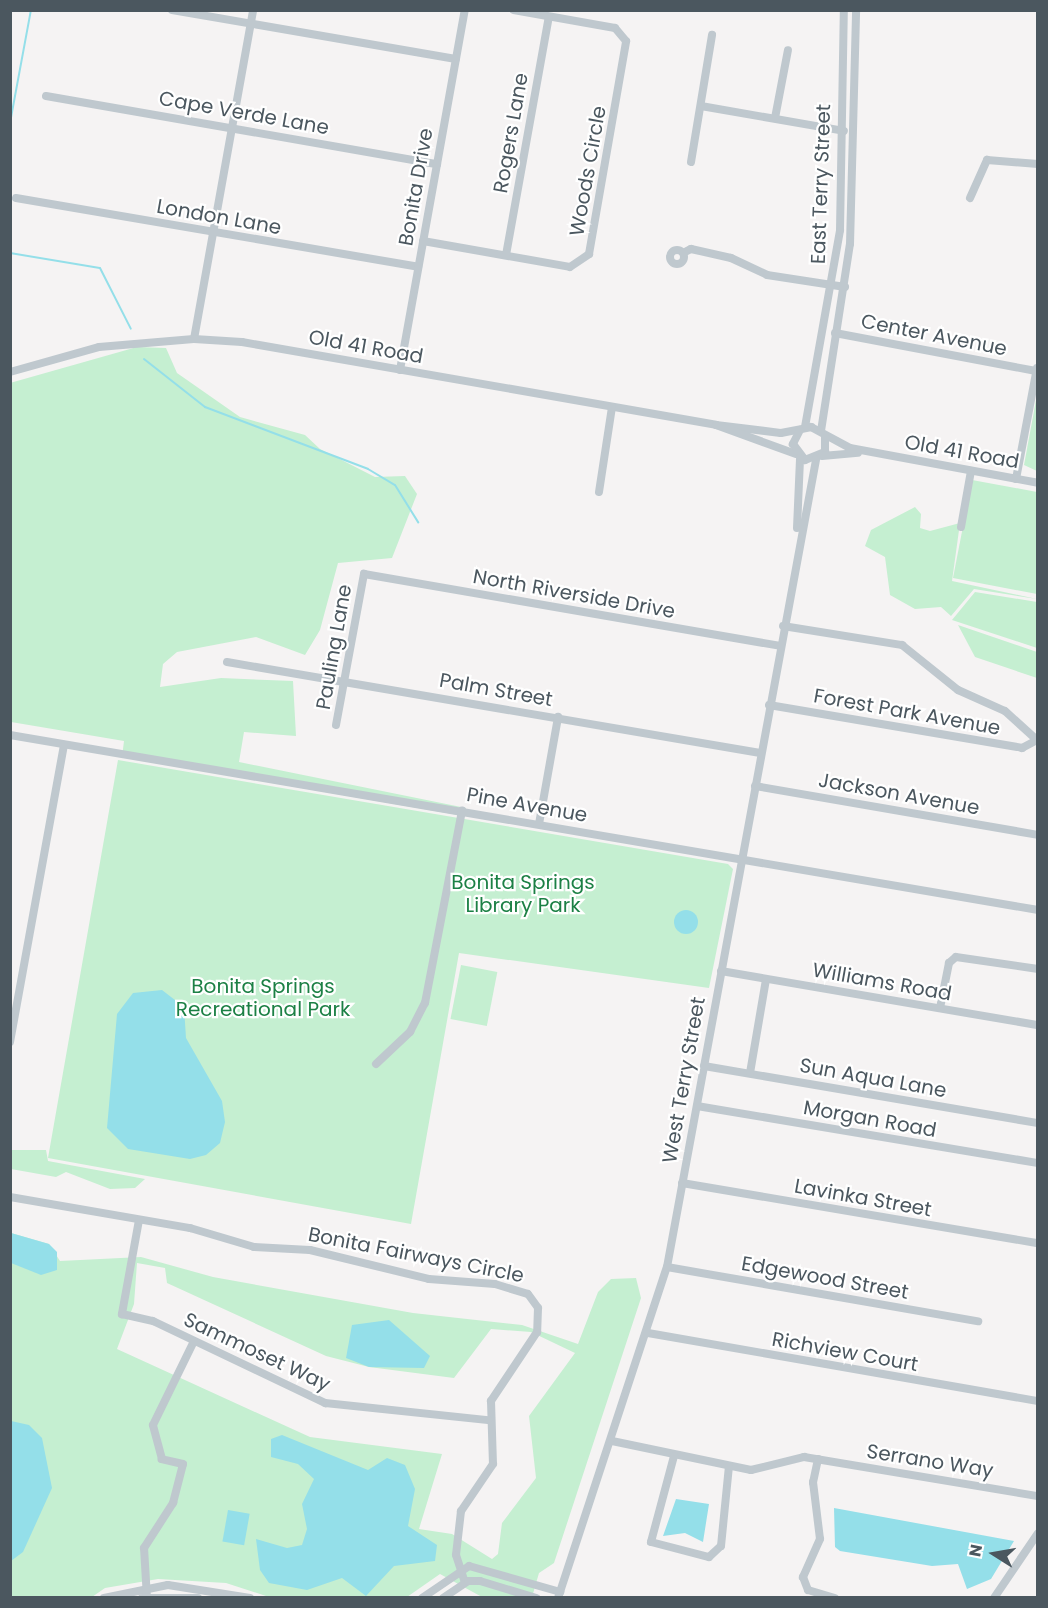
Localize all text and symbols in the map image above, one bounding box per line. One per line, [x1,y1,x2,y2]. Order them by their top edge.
street label: Rogers Lane [489,71,533,195]
street label: Cape Verde Lane [157,86,331,140]
street label: Woods Circle [565,104,611,238]
street label: East Terry Street [806,104,836,264]
street label: Bonita Drive [394,126,438,248]
street label: London Lane [155,194,283,240]
street label: Center Avenue [859,309,1009,361]
street label: Old 41 Road [307,325,425,369]
street label: Old 41 Road [903,430,1021,474]
street label: North Riverside Drive [471,564,677,624]
street label: Pauling Lane [311,582,357,712]
street label: Palm Street [438,668,554,712]
street label: Forest Park Avenue [812,684,1002,740]
street label: Jackson Avenue [817,768,981,820]
street label: Pine Avenue [465,783,589,827]
park label: Bonita Springs Library Park [451,871,595,918]
street label: Williams Road [810,958,954,1006]
park label: Bonita Springs Recreational Park [176,974,350,1021]
street label: West Terry Street [658,995,710,1165]
street label: Sun Aqua Lane [798,1053,948,1103]
street label: Morgan Road [802,1095,938,1143]
street label: Lavinka Street [793,1174,933,1222]
street label: Bonita Fairways Circle [306,1222,526,1288]
street label: Edgewood Street [740,1251,910,1305]
street label: Sammoset Way [180,1308,334,1396]
street label: Richview Court [770,1327,920,1377]
street label: Serrano Way [865,1439,995,1483]
north arrow [964,1524,1024,1584]
text: N [963,1542,988,1559]

